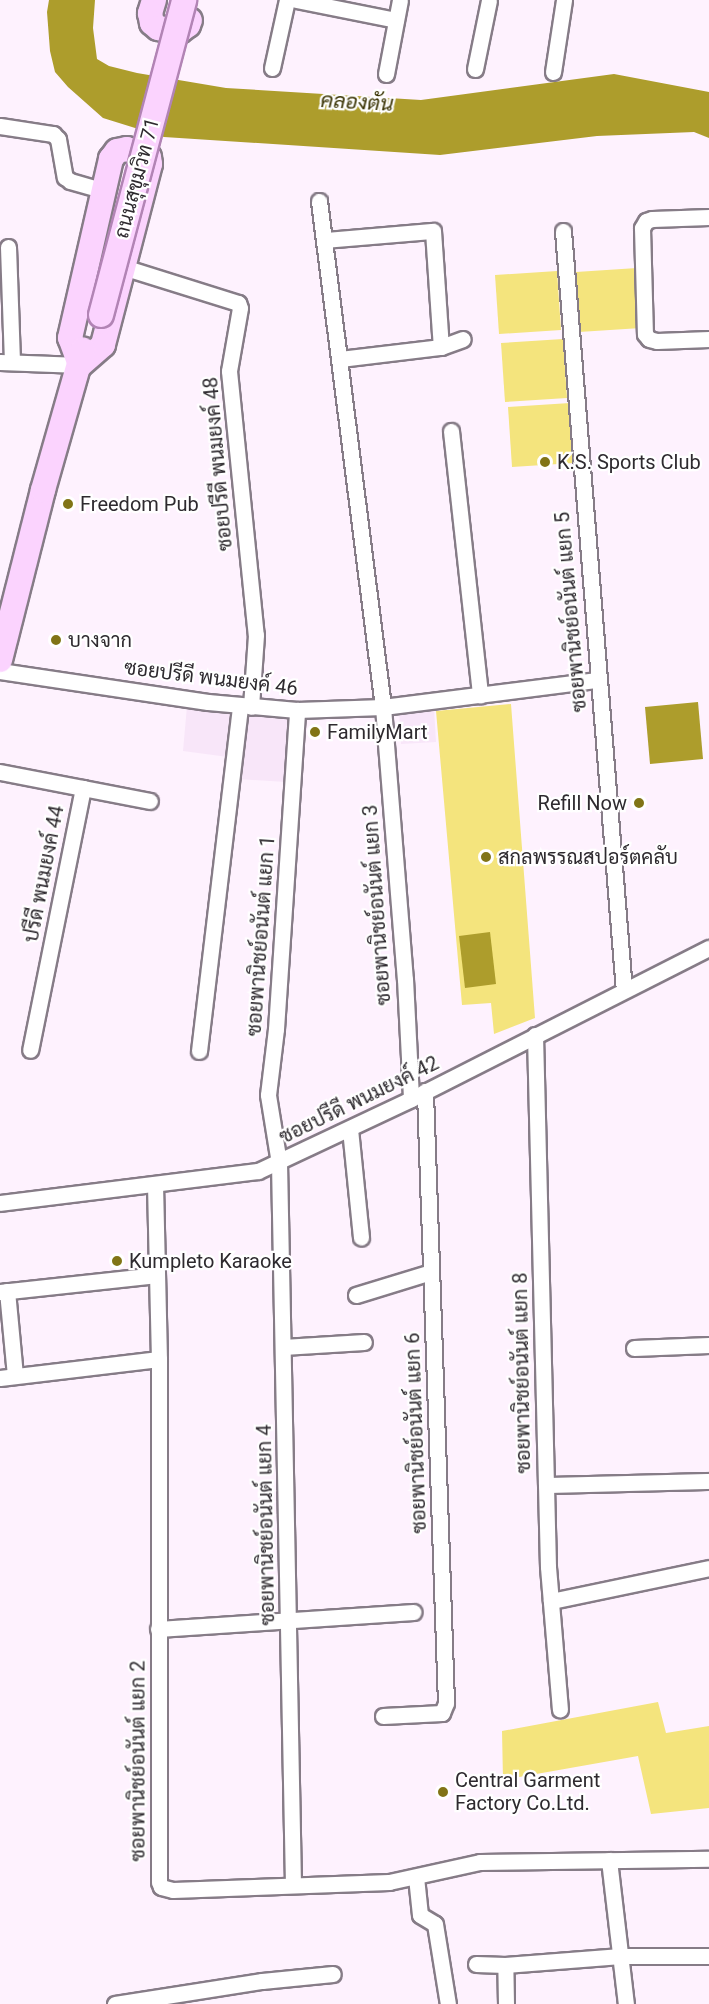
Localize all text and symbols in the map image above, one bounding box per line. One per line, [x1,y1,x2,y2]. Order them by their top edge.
water label: คลองตัน [320,88,394,116]
street label: ถนนสุขุมวิท 71 [109,115,165,241]
street label: ซอยปรีดี พนมยงค์ 48 [198,376,238,552]
place label: K.S. Sports Club [557,450,701,474]
marker: K.S. Sports Club [538,455,552,469]
place label: Freedom Pub [80,492,199,516]
marker: Freedom Pub [61,497,75,511]
street label: ซอยพานิชย์อนันต์ แยก 5 [550,511,592,713]
place label: บางจาก [68,628,132,652]
marker: บางจาก [49,633,63,647]
street label: ซอยปรีดี พนมยงค์ 46 [123,655,299,701]
place label: FamilyMart [327,720,427,744]
marker: FamilyMart [308,725,322,739]
place label: Refill Now [538,791,627,815]
marker: Refill Now [632,796,646,810]
street label: ปรีดี พนมยงค์ 44 [19,803,69,945]
street label: ซอยพานิชย์อนันต์ แยก 3 [358,804,396,1006]
street label: ซอยพานิชย์อนันต์ แยก 1 [242,835,280,1037]
place label: สกลพรรณสปอร์ตคลับ [498,845,678,869]
marker: สกลพรรณสปอร์ตคลับ [479,850,493,864]
street label: ซอยปรีดี พนมยงค์ 42 [275,1051,443,1149]
place label: Kumpleto Karaoke [129,1249,292,1273]
marker: Kumpleto Karaoke [110,1254,124,1268]
street label: ซอยพานิชย์อนันต์ แยก 8 [508,1272,536,1474]
street label: ซอยพานิชย์อนันต์ แยก 6 [401,1332,431,1534]
street label: ซอยพานิชย์อนันต์ แยก 4 [252,1424,280,1626]
street label: ซอยพานิชย์อนันต์ แยก 2 [126,1661,150,1861]
place label: Central Garment Factory Co.Ltd. [455,1768,600,1815]
marker: Central Garment Factory Co.Ltd. [436,1785,450,1799]

